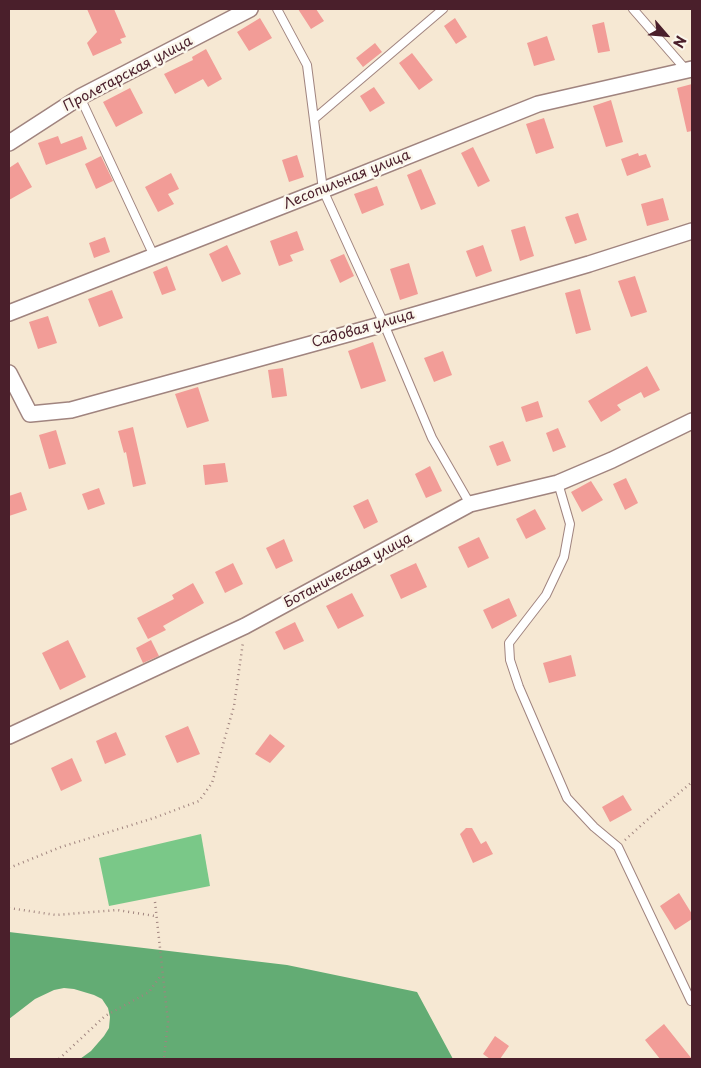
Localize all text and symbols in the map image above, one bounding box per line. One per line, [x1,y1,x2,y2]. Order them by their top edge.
north arrow [641,10,691,60]
text: N [668,32,692,52]
street label: Пролетарская улица [61,33,195,115]
street label: Лесопильная улица [281,147,413,213]
street label: Садовая улица [310,306,416,352]
street label: Ботаническая улица [281,530,415,612]

